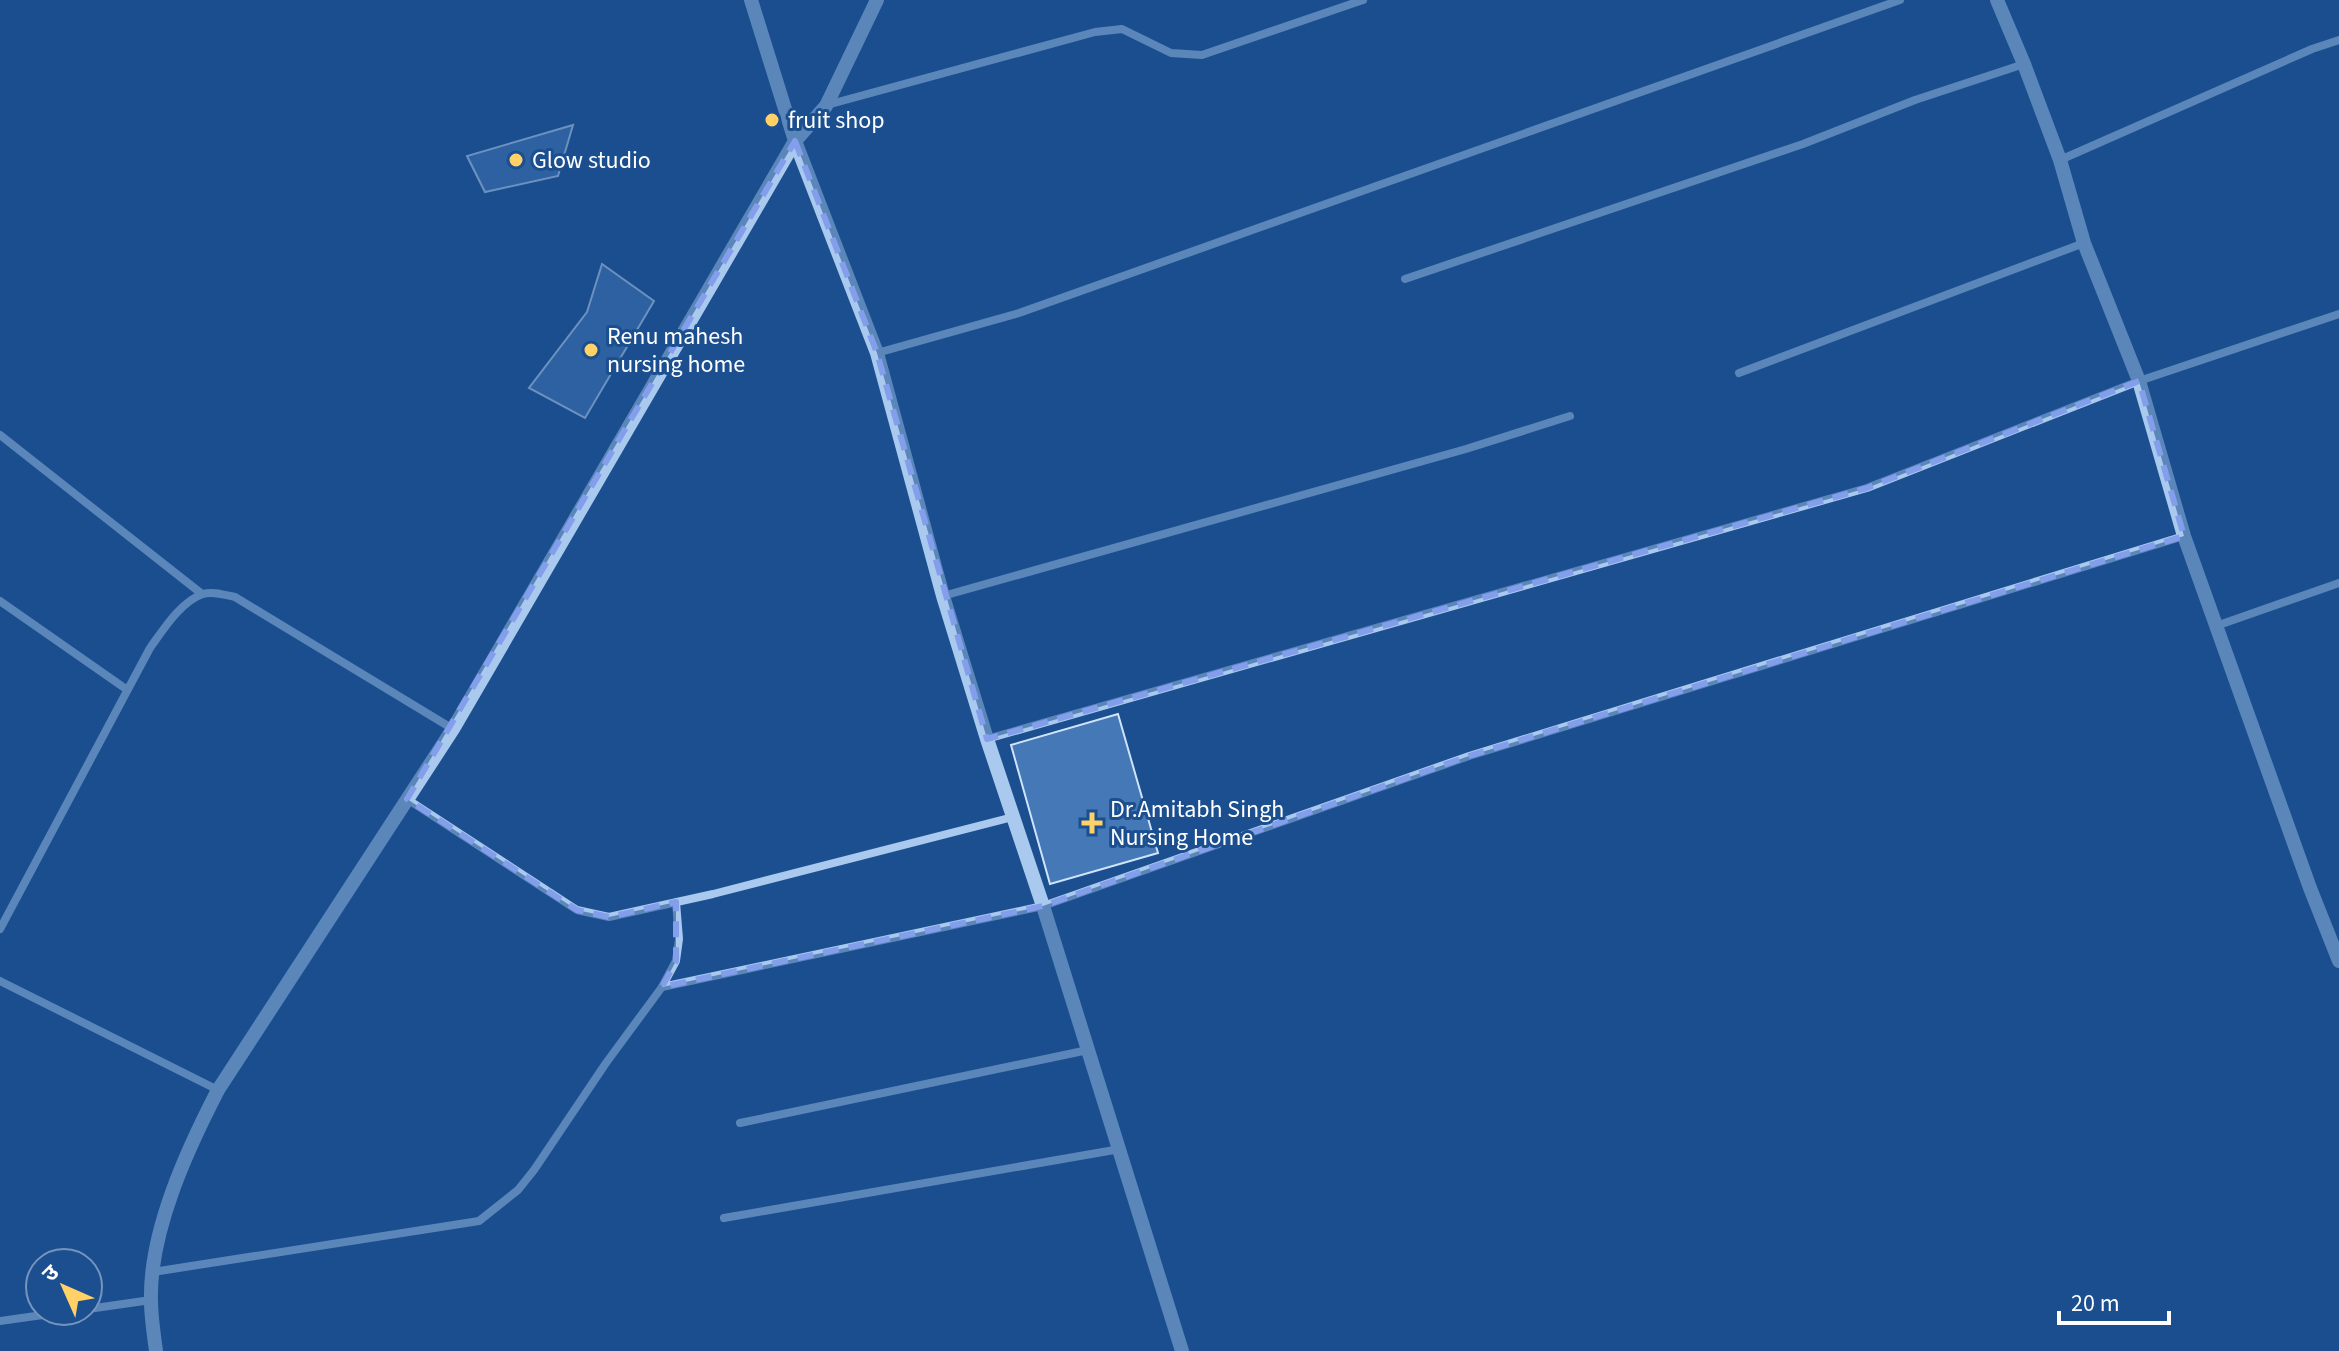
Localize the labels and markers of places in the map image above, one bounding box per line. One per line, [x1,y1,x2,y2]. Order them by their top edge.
place label: fruit shop [788,103,885,138]
marker: fruit shop [763,111,781,129]
place label: Glow studio [532,143,651,178]
marker: Glow studio [507,151,525,169]
place label: Renu mahesh nursing home [607,319,745,382]
marker: Renu mahesh nursing home [582,341,600,359]
place label: Dr.Amitabh Singh Nursing Home [1110,792,1284,855]
marker: Dr.Amitabh Singh Nursing Home [1081,812,1103,834]

